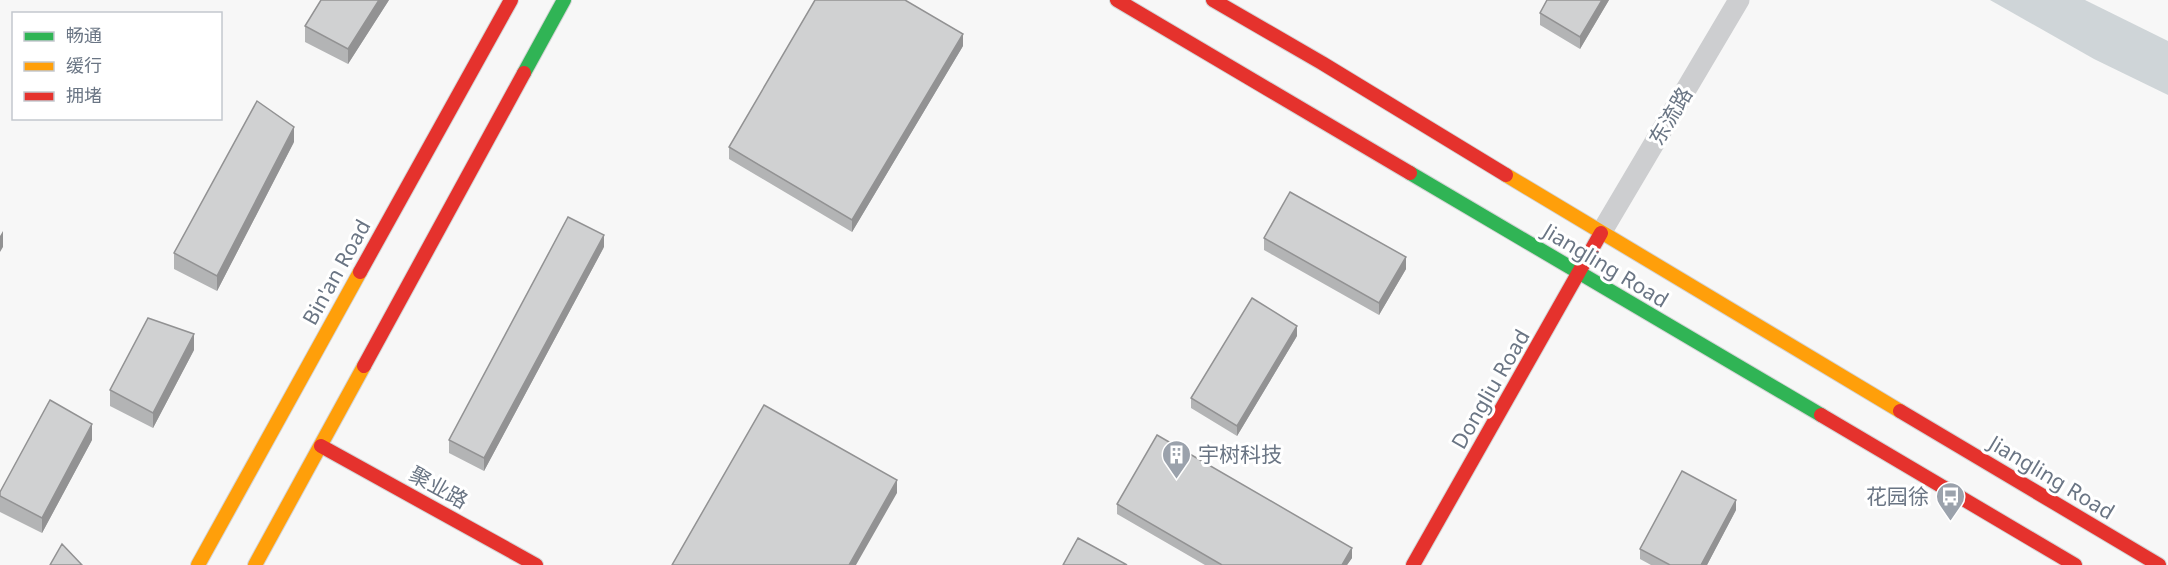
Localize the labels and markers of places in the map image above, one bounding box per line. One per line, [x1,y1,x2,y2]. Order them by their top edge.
building icon: 宇树科技 [1161,438,1193,480]
place label: 宇树科技 [1198,440,1282,468]
bus stop icon: 花园徐 [1934,480,1966,522]
place label: 花园徐 [1866,482,1929,510]

